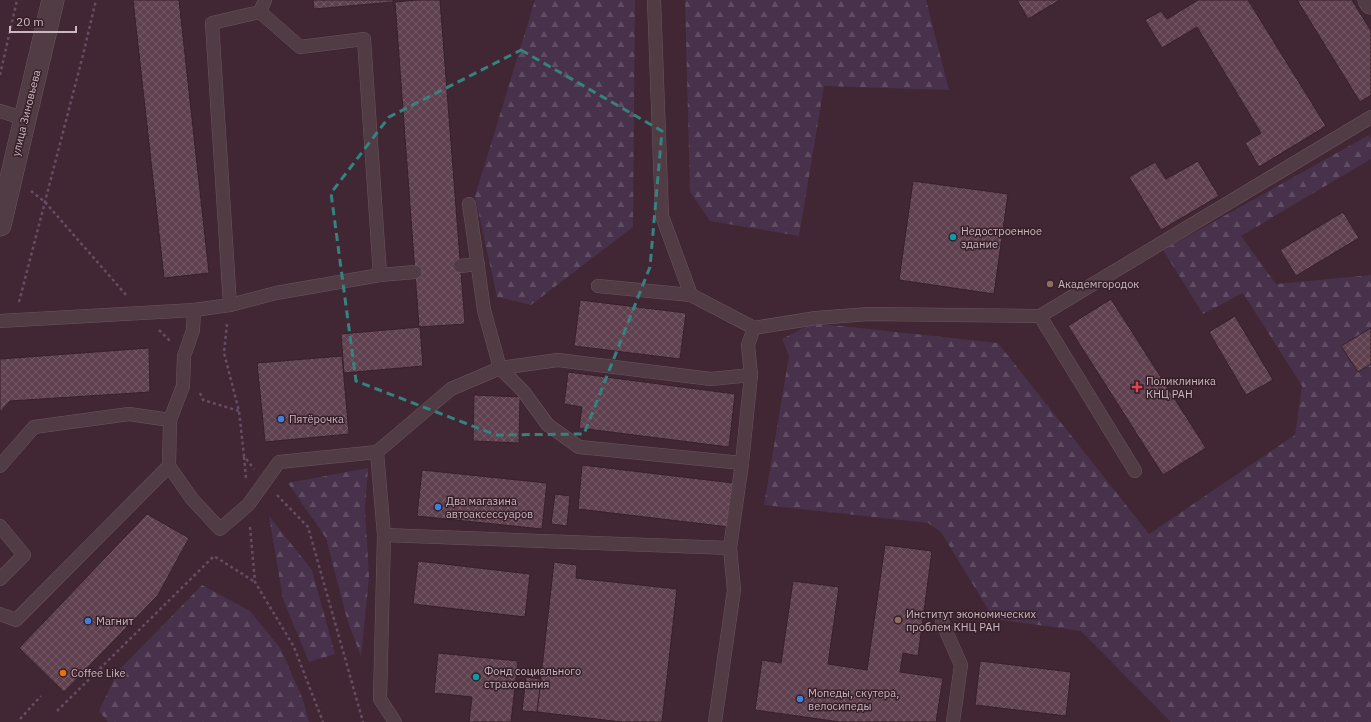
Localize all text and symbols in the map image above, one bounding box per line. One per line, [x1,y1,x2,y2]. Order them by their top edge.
scale bar [10,8,76,34]
text: 20 m [16,14,44,29]
street label: улица Зиновьева [8,68,44,158]
place label: Недостроенное здание [961,224,1042,251]
marker: Недостроенное здание [948,232,958,242]
place label: Академгородок [1058,277,1139,291]
marker: Академгородок [1045,279,1055,289]
place label: Поликлиника КНЦ РАН [1146,374,1216,401]
marker: Поликлиника КНЦ РАН [1131,381,1143,393]
place label: Пятёрочка [289,412,344,426]
marker: Пятёрочка [276,414,286,424]
place label: Два магазина автоаксессуаров [446,494,533,521]
marker: Два магазина автоаксессуаров [433,502,443,512]
place label: Институт экономических проблем КНЦ РАН [906,607,1037,634]
place label: Магнит [96,614,134,628]
marker: Институт экономических проблем КНЦ РАН [893,615,903,625]
marker: Магнит [83,616,93,626]
place label: Фонд социального страхования [484,664,581,691]
place label: Coffee Like [71,666,126,680]
marker: Coffee Like [58,668,68,678]
marker: Фонд социального страхования [471,672,481,682]
place label: Мопеды, скутера, велосипеды [808,686,899,713]
marker: Мопеды, скутера, велосипеды [795,694,805,704]

